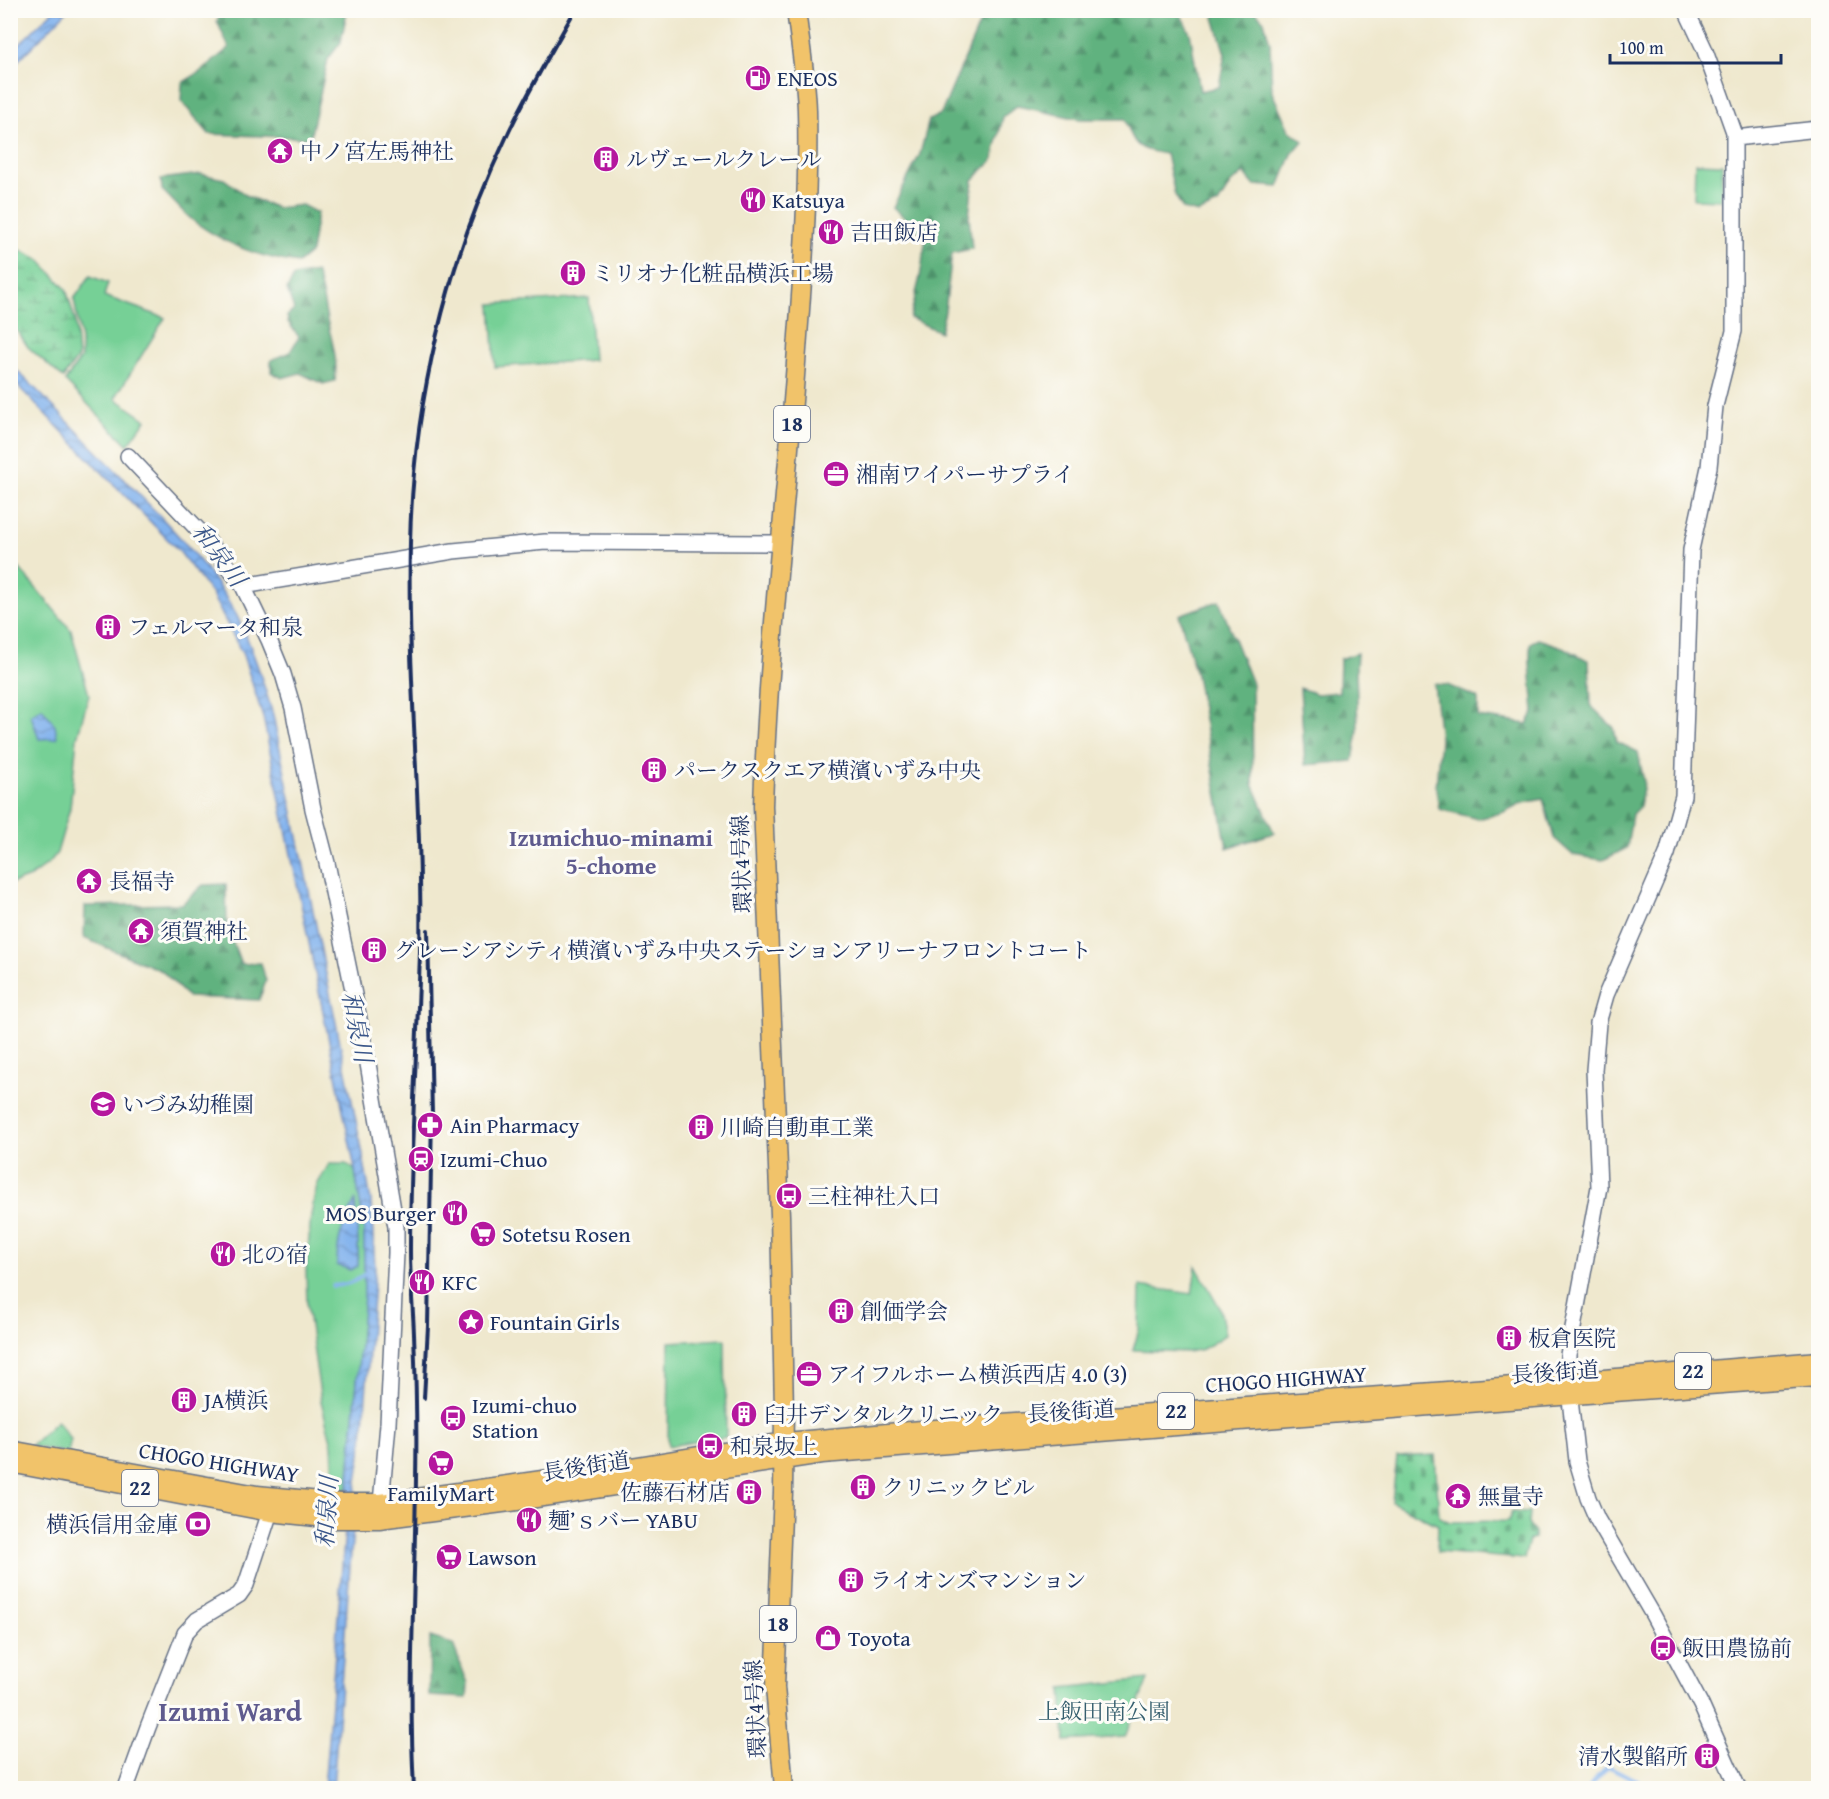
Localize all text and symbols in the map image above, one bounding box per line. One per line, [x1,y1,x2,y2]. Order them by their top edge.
scale bar [1610,27,1781,65]
text: 100 m [1619,34,1664,61]
place label: ENEOS [777,62,838,94]
fuel station icon: ENEOS [743,63,773,93]
place label: 中ノ宮左馬神社 [300,135,454,167]
temple icon: 中ノ宮左馬神社 [265,136,295,166]
place label: ルヴェールクレール [626,143,822,175]
building icon: ルヴェールクレール [591,144,621,174]
place label: Katsuya [772,184,845,216]
restaurant icon: Katsuya [738,185,768,215]
place label: 吉田飯店 [850,216,938,248]
restaurant icon: 吉田飯店 [816,217,846,247]
place label: ミリオナ化粧品横浜工場 [592,257,834,289]
building icon: ミリオナ化粧品横浜工場 [558,258,588,288]
road number: 18 [774,406,810,442]
place label: 湘南ワイパーサプライ [856,458,1074,490]
office icon: 湘南ワイパーサプライ [821,459,851,489]
water label: 和泉川 [184,515,257,596]
place label: フェルマータ和泉 [128,611,303,643]
building icon: フェルマータ和泉 [93,612,123,642]
place label: パークスクエア横濱いずみ中央 [674,754,981,786]
building icon: パークスクエア横濱いずみ中央 [639,755,669,785]
street label: 環状4号線 [723,814,759,914]
district label: Izumichuo-minami 5-chome [509,820,713,883]
place label: 長福寺 [109,865,175,897]
temple icon: 長福寺 [74,866,104,896]
place label: 須賀神社 [160,915,248,947]
temple icon: 須賀神社 [126,916,156,946]
place label: グレーシアシティ横濱いずみ中央ステーションアリーナフロントコート [394,934,1092,966]
building icon: グレーシアシティ横濱いずみ中央ステーションアリーナフロントコート [359,935,389,965]
water label: 和泉川 [333,988,382,1069]
place label: いづみ幼稚園 [122,1088,254,1120]
school or university icon: いづみ幼稚園 [88,1089,118,1119]
place label: Ain Pharmacy [450,1109,579,1141]
pharmacy icon: Ain Pharmacy [415,1110,445,1140]
place label: 川崎自動車工業 [720,1111,874,1143]
building icon: 川崎自動車工業 [686,1112,716,1142]
place label: Izumi-Chuo [440,1143,547,1175]
station icon: Izumi-Chuo [406,1144,436,1174]
place label: 三柱神社入口 [808,1180,940,1212]
bus stop icon: 三柱神社入口 [774,1181,804,1211]
place label: MOS Burger [325,1197,436,1229]
restaurant icon: MOS Burger [440,1198,470,1228]
place label: Sotetsu Rosen [502,1218,631,1250]
supermarket icon: Sotetsu Rosen [468,1219,498,1249]
place label: 北の宿 [242,1238,308,1270]
restaurant icon: 北の宿 [208,1239,238,1269]
place label: KFC [442,1266,478,1298]
restaurant icon: KFC [407,1267,437,1297]
place label: 創価学会 [860,1295,948,1327]
building icon: 創価学会 [826,1296,856,1326]
place label: Fountain Girls [490,1306,620,1338]
place icon: Fountain Girls [456,1307,486,1337]
place label: 板倉医院 [1528,1322,1616,1354]
building icon: 板倉医院 [1494,1323,1524,1353]
street label: 長後街道 [1510,1353,1600,1391]
road number: 22 [1675,1353,1711,1389]
street label: CHOGO HIGHWAY [1204,1357,1368,1401]
place label: アイフルホーム横浜西店 4.0 (3) [828,1358,1127,1390]
office icon: アイフルホーム横浜西店 4.0 (3) [794,1359,824,1389]
place label: JA横浜 [201,1384,268,1416]
building icon: JA横浜 [169,1385,199,1415]
place label: Izumi-chuo Station [472,1389,577,1446]
street label: 長後街道 [1026,1392,1116,1430]
road number: 22 [1158,1393,1194,1429]
place label: 臼井デンタルクリニック [764,1398,1003,1430]
building icon: 臼井デンタルクリニック [729,1399,759,1429]
bus stop icon: Izumi-chuo Station [438,1403,468,1433]
place label: 和泉坂上 [730,1430,818,1462]
bus stop icon: 和泉坂上 [695,1431,725,1461]
street label: CHOGO HIGHWAY [137,1434,301,1490]
street label: 長後街道 [540,1443,632,1489]
supermarket icon: FamilyMart [426,1448,456,1478]
road number: 22 [122,1470,158,1506]
place label: クリニックビル [882,1471,1035,1503]
water label: 和泉川 [307,1472,347,1549]
building icon: クリニックビル [848,1472,878,1502]
place label: 佐藤石材店 [620,1476,730,1508]
place label: FamilyMart [388,1477,495,1509]
building icon: 佐藤石材店 [734,1477,764,1507]
place label: 無量寺 [1478,1480,1544,1512]
temple icon: 無量寺 [1443,1481,1473,1511]
place label: 麺’ｓバー YABU [548,1504,698,1536]
restaurant icon: 麺’ｓバー YABU [514,1505,544,1535]
place label: 横浜信用金庫 [46,1508,178,1540]
bank icon: 横浜信用金庫 [183,1509,213,1539]
place label: Lawson [468,1541,537,1573]
supermarket icon: Lawson [434,1542,464,1572]
place label: ライオンズマンション [870,1564,1087,1596]
building icon: ライオンズマンション [836,1565,866,1595]
road number: 18 [760,1606,796,1642]
place label: Toyota [848,1622,911,1654]
shop icon: Toyota [813,1623,843,1653]
place label: 飯田農協前 [1682,1632,1792,1664]
bus stop icon: 飯田農協前 [1648,1633,1678,1663]
street label: 環状4号線 [736,1659,774,1759]
district label: Izumi Ward [158,1690,303,1731]
park label: 上飯田南公園 [1038,1695,1170,1727]
place label: 清水製餡所 [1578,1740,1688,1772]
building icon: 清水製餡所 [1692,1741,1722,1771]

